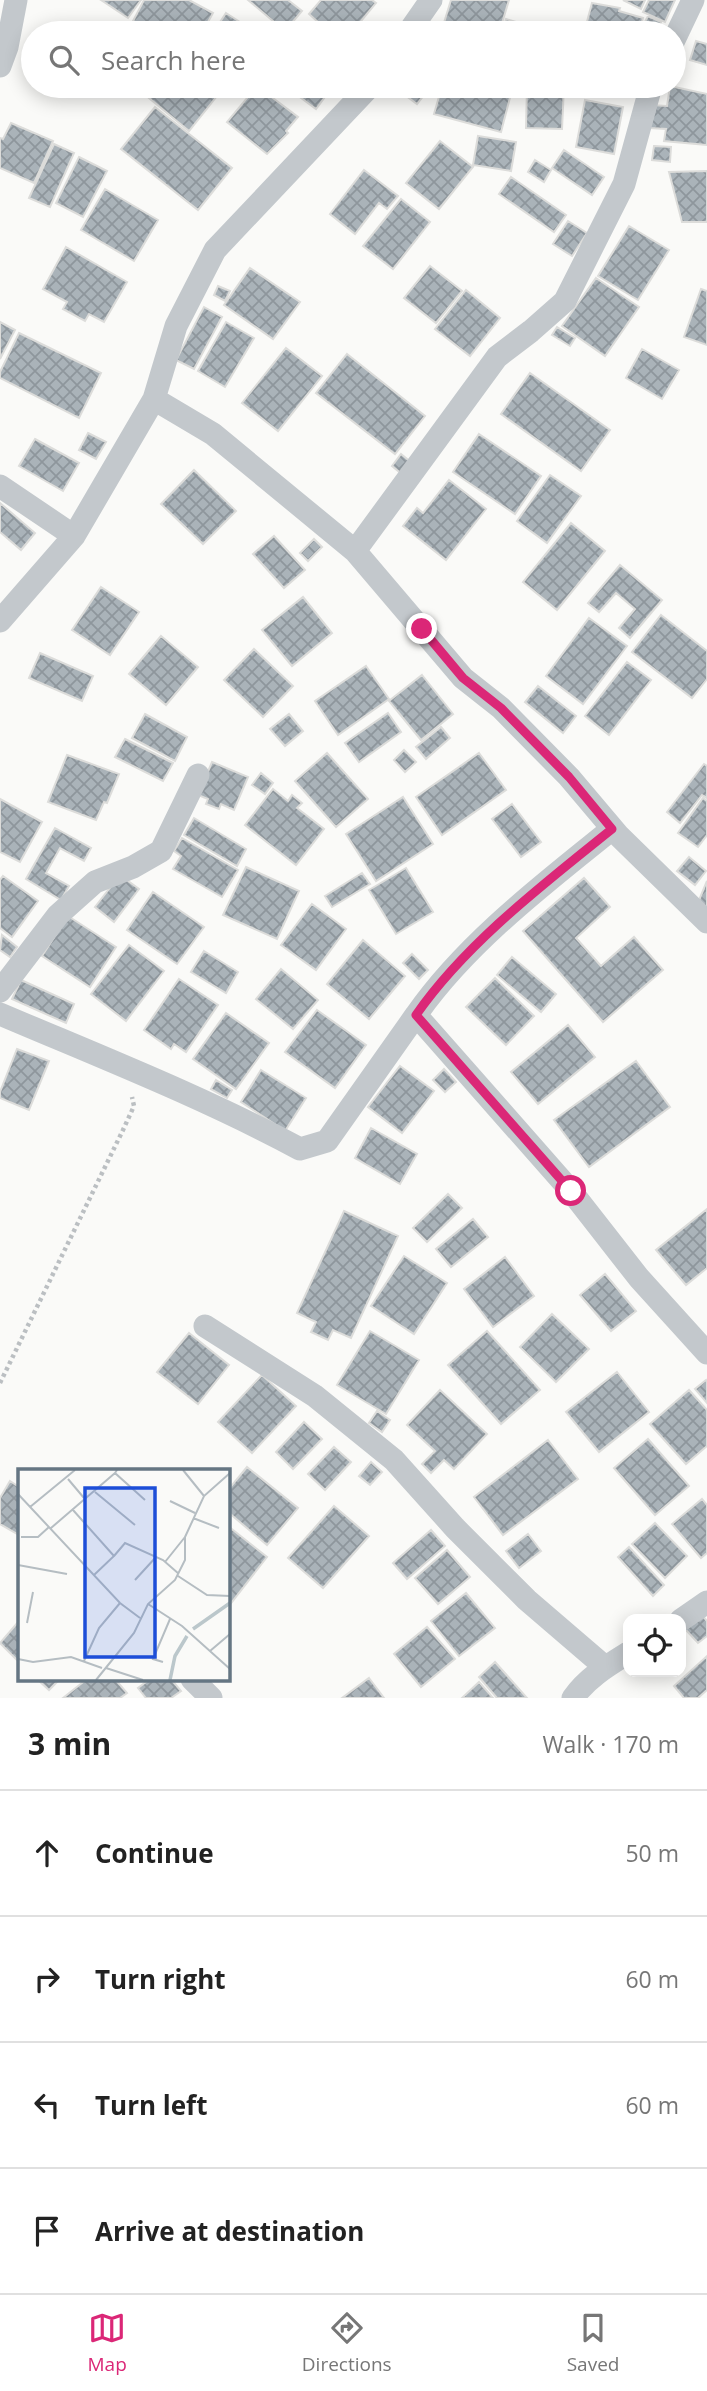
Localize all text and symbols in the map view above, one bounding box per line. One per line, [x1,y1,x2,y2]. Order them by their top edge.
search box [21,21,686,98]
icon: search [45,41,83,79]
text: Search here [101,42,246,78]
route end [406,613,437,644]
route start [555,1175,586,1206]
inset map [18,1469,229,1680]
map controls [623,1614,686,1677]
button: locate [623,1614,686,1677]
text: 3 min [28,1723,111,1764]
text: Walk · 170 m [542,1728,679,1760]
icon: ahead [28,1834,66,1872]
text: Continue [95,1835,214,1871]
text: 50 m [625,1837,679,1869]
icon: right [28,1960,66,1998]
text: Turn right [95,1961,226,1997]
text: 60 m [625,1963,679,1995]
icon: left [28,2086,66,2124]
text: Turn left [95,2087,207,2123]
text: 60 m [625,2089,679,2121]
icon: arrive [28,2212,66,2250]
text: Arrive at destination [95,2213,364,2249]
tab: Map [88,2309,127,2377]
tab: Directions [302,2309,392,2377]
tab: Saved [567,2309,619,2377]

